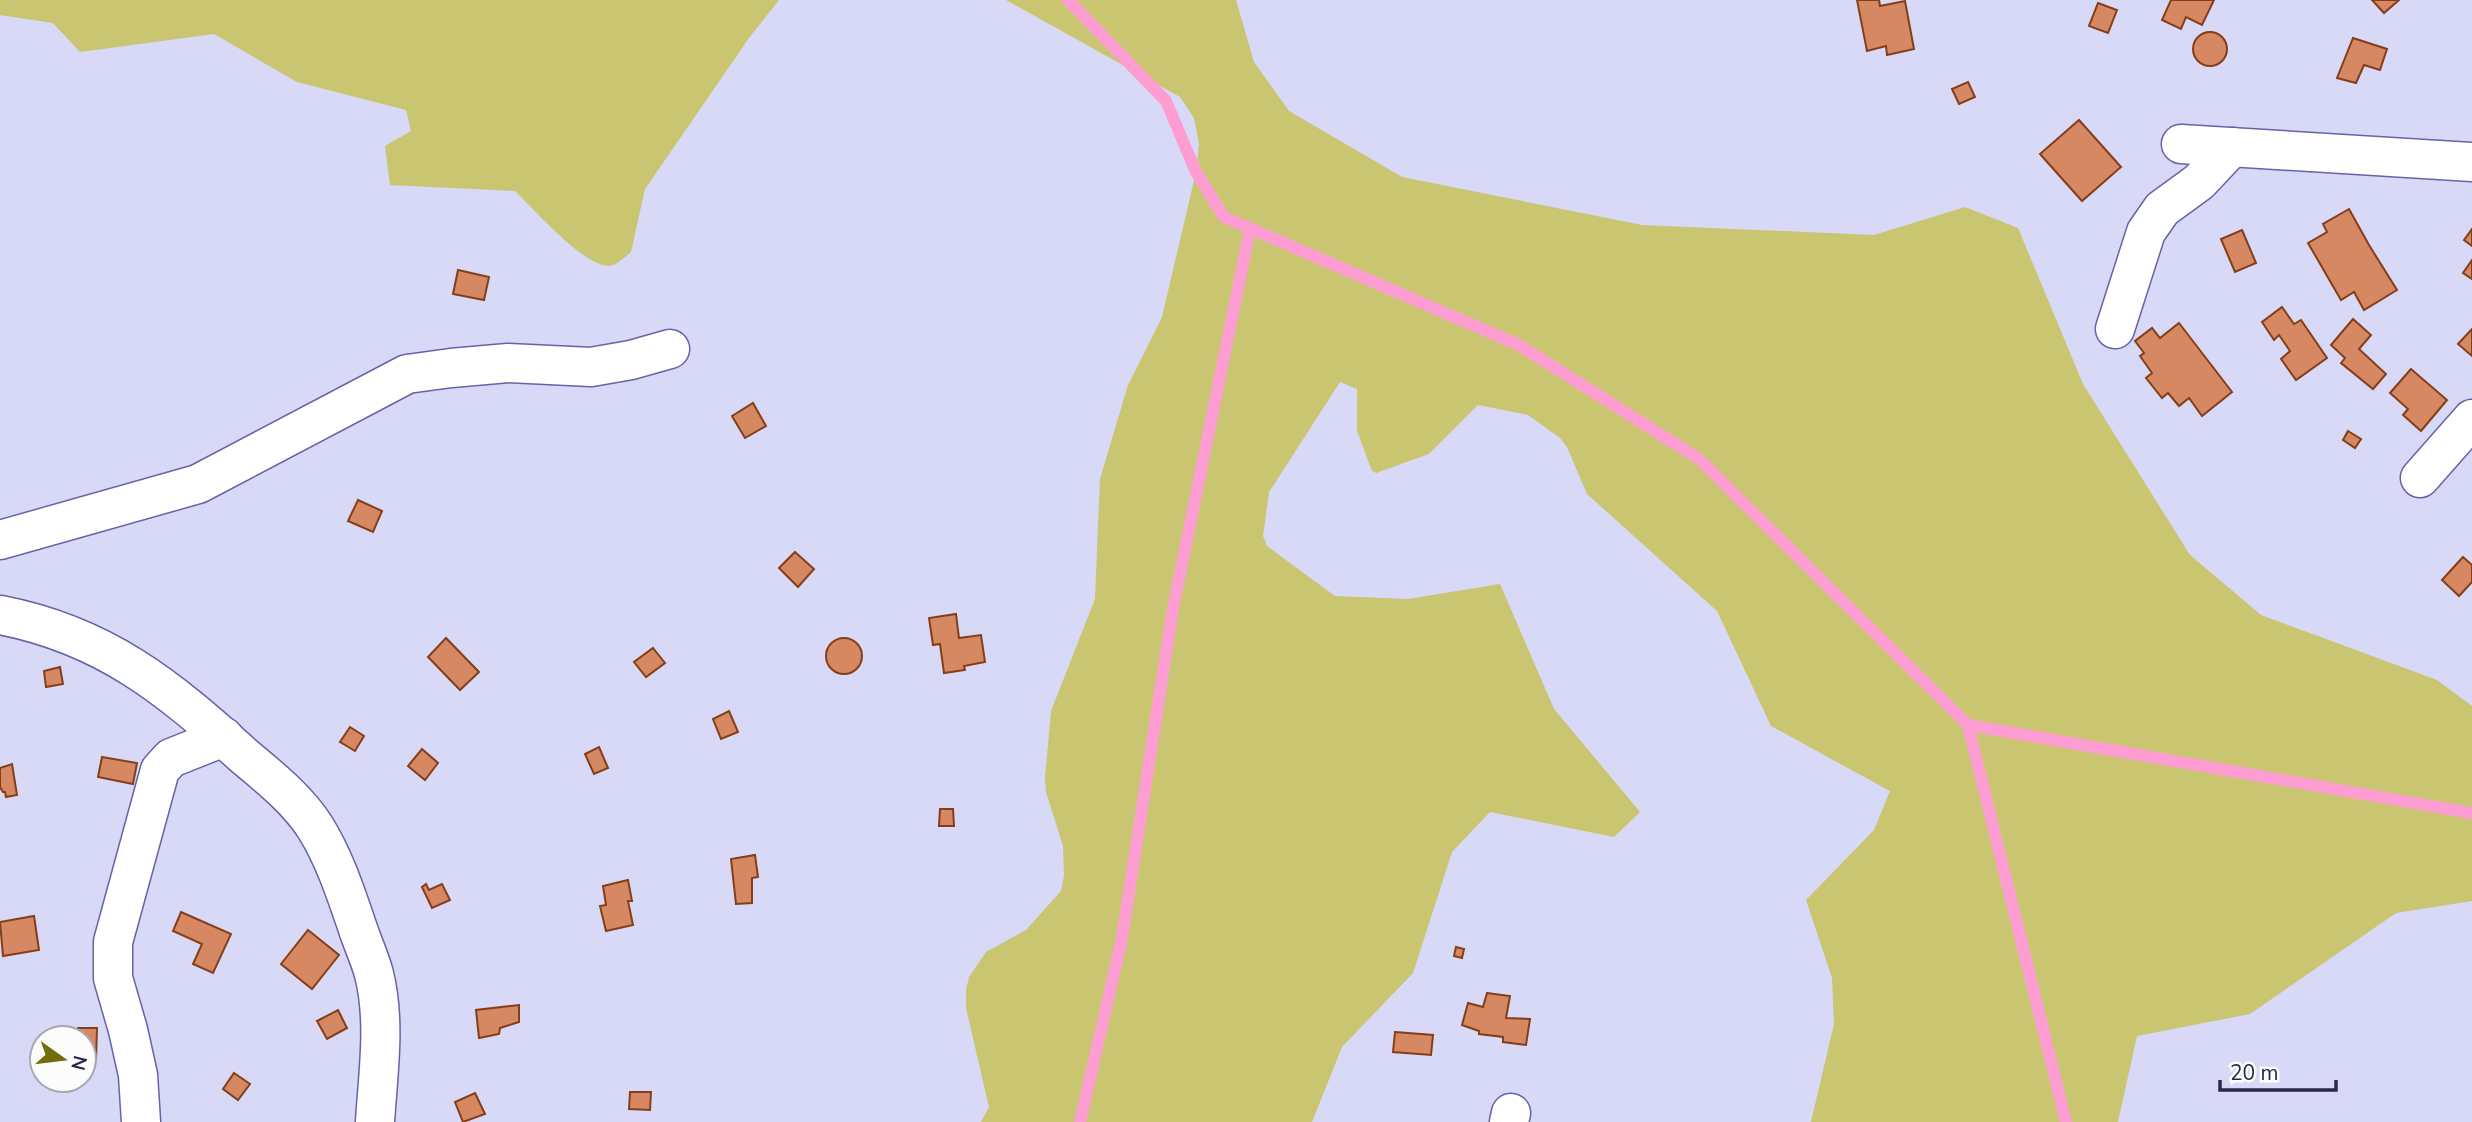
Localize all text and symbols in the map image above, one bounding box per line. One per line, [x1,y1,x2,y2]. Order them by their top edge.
north arrow [28,1024,98,1094]
scale bar [2220,1048,2336,1092]
text: N [64,1053,93,1073]
text: 20 m [2230,1059,2279,1087]

